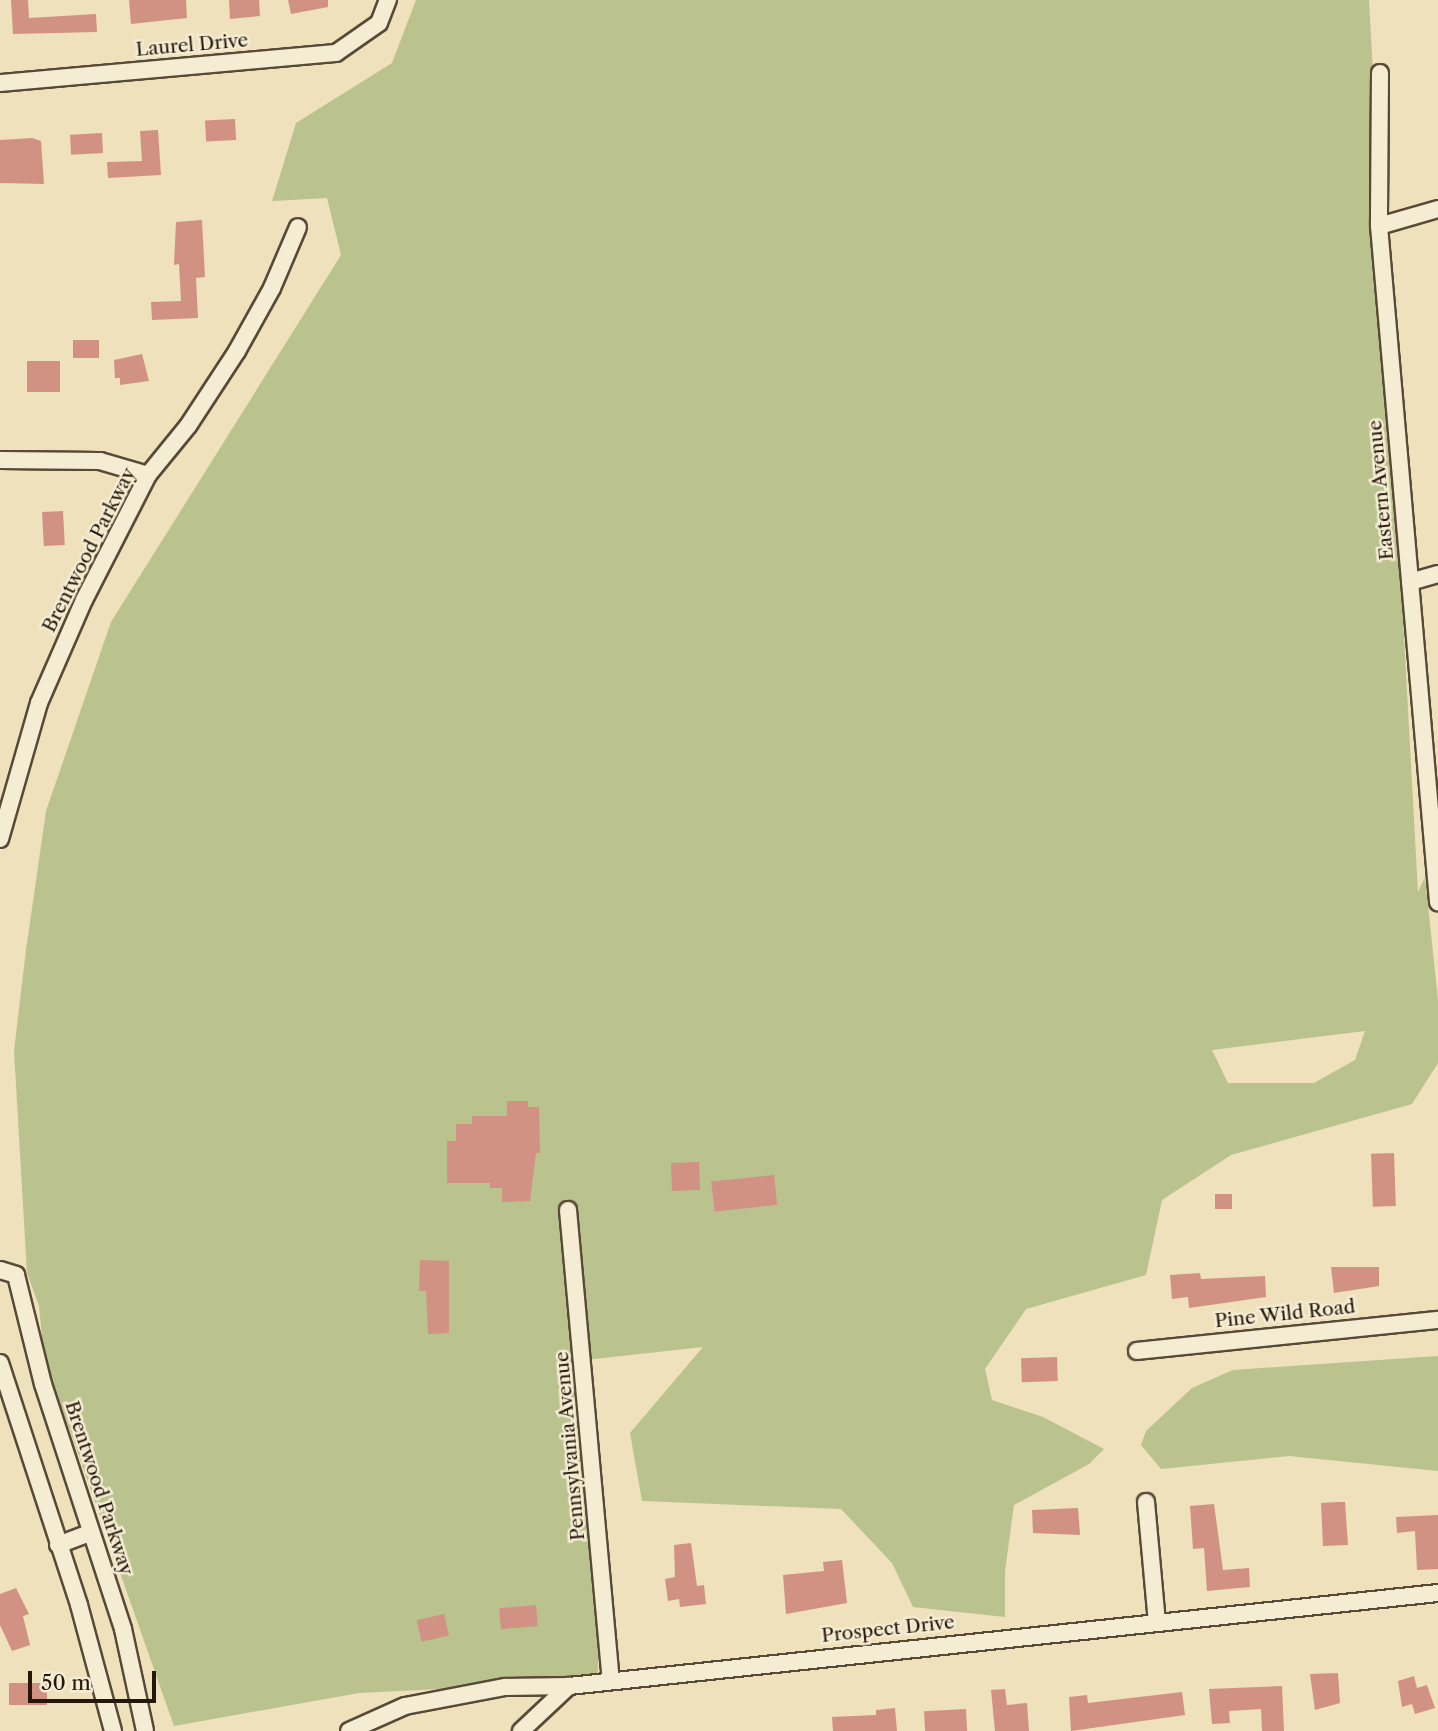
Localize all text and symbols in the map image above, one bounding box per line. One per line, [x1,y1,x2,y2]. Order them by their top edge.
street label: Laurel Drive [135,29,249,61]
street label: Eastern Avenue [1363,419,1399,561]
street label: Brentwood Parkway [38,464,140,636]
street label: Pine Wild Road [1213,1295,1357,1333]
street label: Pennsylvania Avenue [550,1350,590,1542]
street label: Brentwood Parkway [60,1398,138,1578]
street label: Prospect Drive [820,1611,956,1647]
scale bar [32,1658,159,1702]
text: 50 m [41,1670,91,1695]

